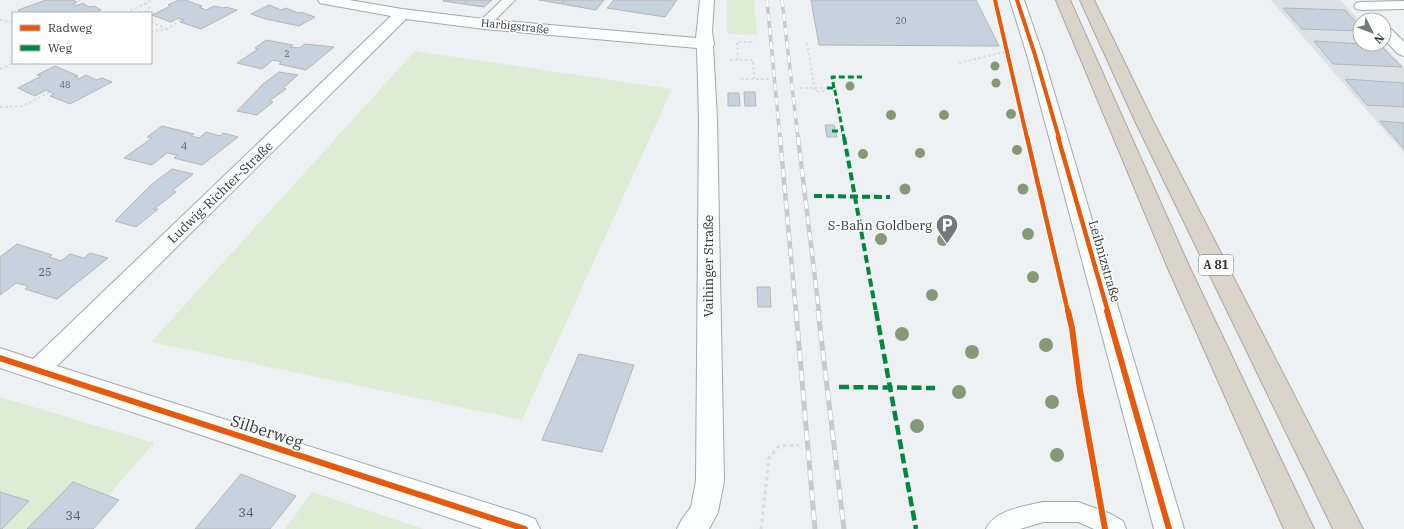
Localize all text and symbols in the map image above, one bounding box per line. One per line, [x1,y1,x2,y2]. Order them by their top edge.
legend [12,12,152,64]
north arrow [1352,12,1392,52]
street label: Harbigstraße [480,15,550,37]
house number: 20 [896,15,906,26]
text: Radweg [48,20,93,35]
text: N [1371,31,1388,47]
text: Weg [48,40,73,55]
house number: 2 [284,48,290,59]
house number: 48 [60,79,70,90]
street label: Ludwig-Richter-Straße [164,138,277,247]
house number: 4 [181,139,188,153]
parking icon: S-Bahn Goldberg [934,212,960,245]
street label: Vaihinger Straße [700,215,717,317]
place label: S-Bahn Goldberg [828,217,932,234]
street label: Leibnizstraße [1085,218,1124,304]
road number: A 81 [1199,255,1233,275]
house number: 25 [38,265,52,279]
street label: Silberweg [228,410,306,452]
house number: 34 [238,504,254,521]
house number: 34 [65,507,81,524]

